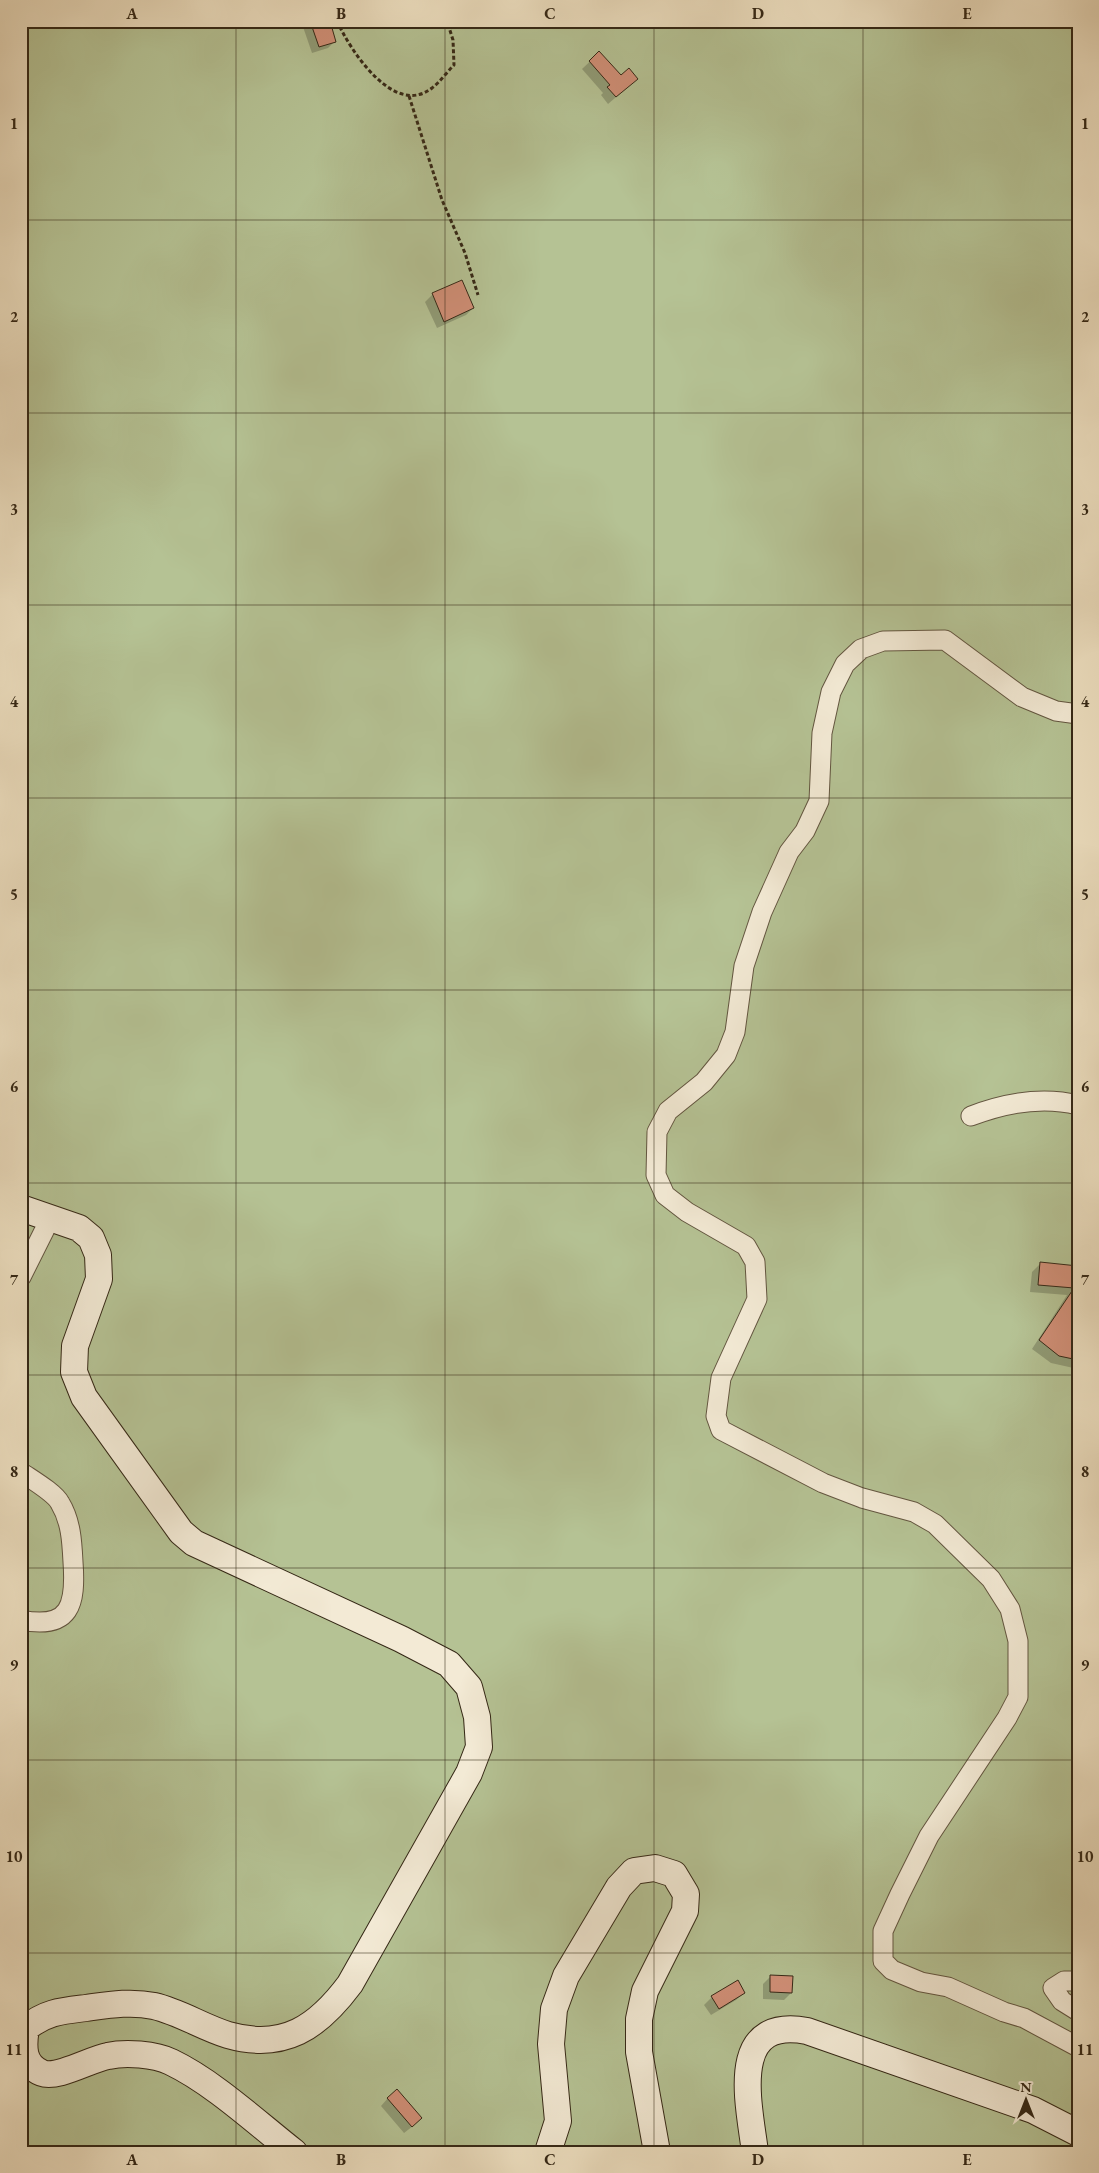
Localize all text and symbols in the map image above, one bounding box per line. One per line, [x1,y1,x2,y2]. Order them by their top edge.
text: A [125,3,138,24]
text: B [336,3,346,24]
text: C [544,3,556,24]
text: D [752,3,764,24]
text: E [962,3,972,24]
text: 1 [10,113,18,134]
text: 1 [1081,113,1089,134]
text: 2 [10,306,19,327]
text: 2 [1081,306,1090,327]
text: 3 [10,499,18,520]
text: 3 [1081,499,1089,520]
text: 4 [10,691,19,712]
text: 4 [1081,691,1090,712]
text: 5 [10,884,18,905]
text: 5 [1081,884,1089,905]
text: 6 [10,1076,19,1097]
text: 6 [1081,1076,1090,1097]
text: 7 [10,1269,19,1290]
text: 7 [1081,1269,1090,1290]
text: 8 [10,1461,18,1482]
text: 8 [1081,1461,1089,1482]
text: 9 [10,1654,19,1675]
text: 9 [1081,1654,1090,1675]
text: 10 [6,1846,23,1867]
text: 10 [1077,1846,1094,1867]
text: 11 [6,2039,22,2060]
text: 11 [1077,2039,1093,2060]
north arrow [1002,2076,1052,2126]
text: N [1020,2078,1032,2096]
text: A [125,2149,138,2170]
text: B [336,2149,346,2170]
text: C [544,2149,556,2170]
text: D [752,2149,764,2170]
text: E [962,2149,972,2170]

